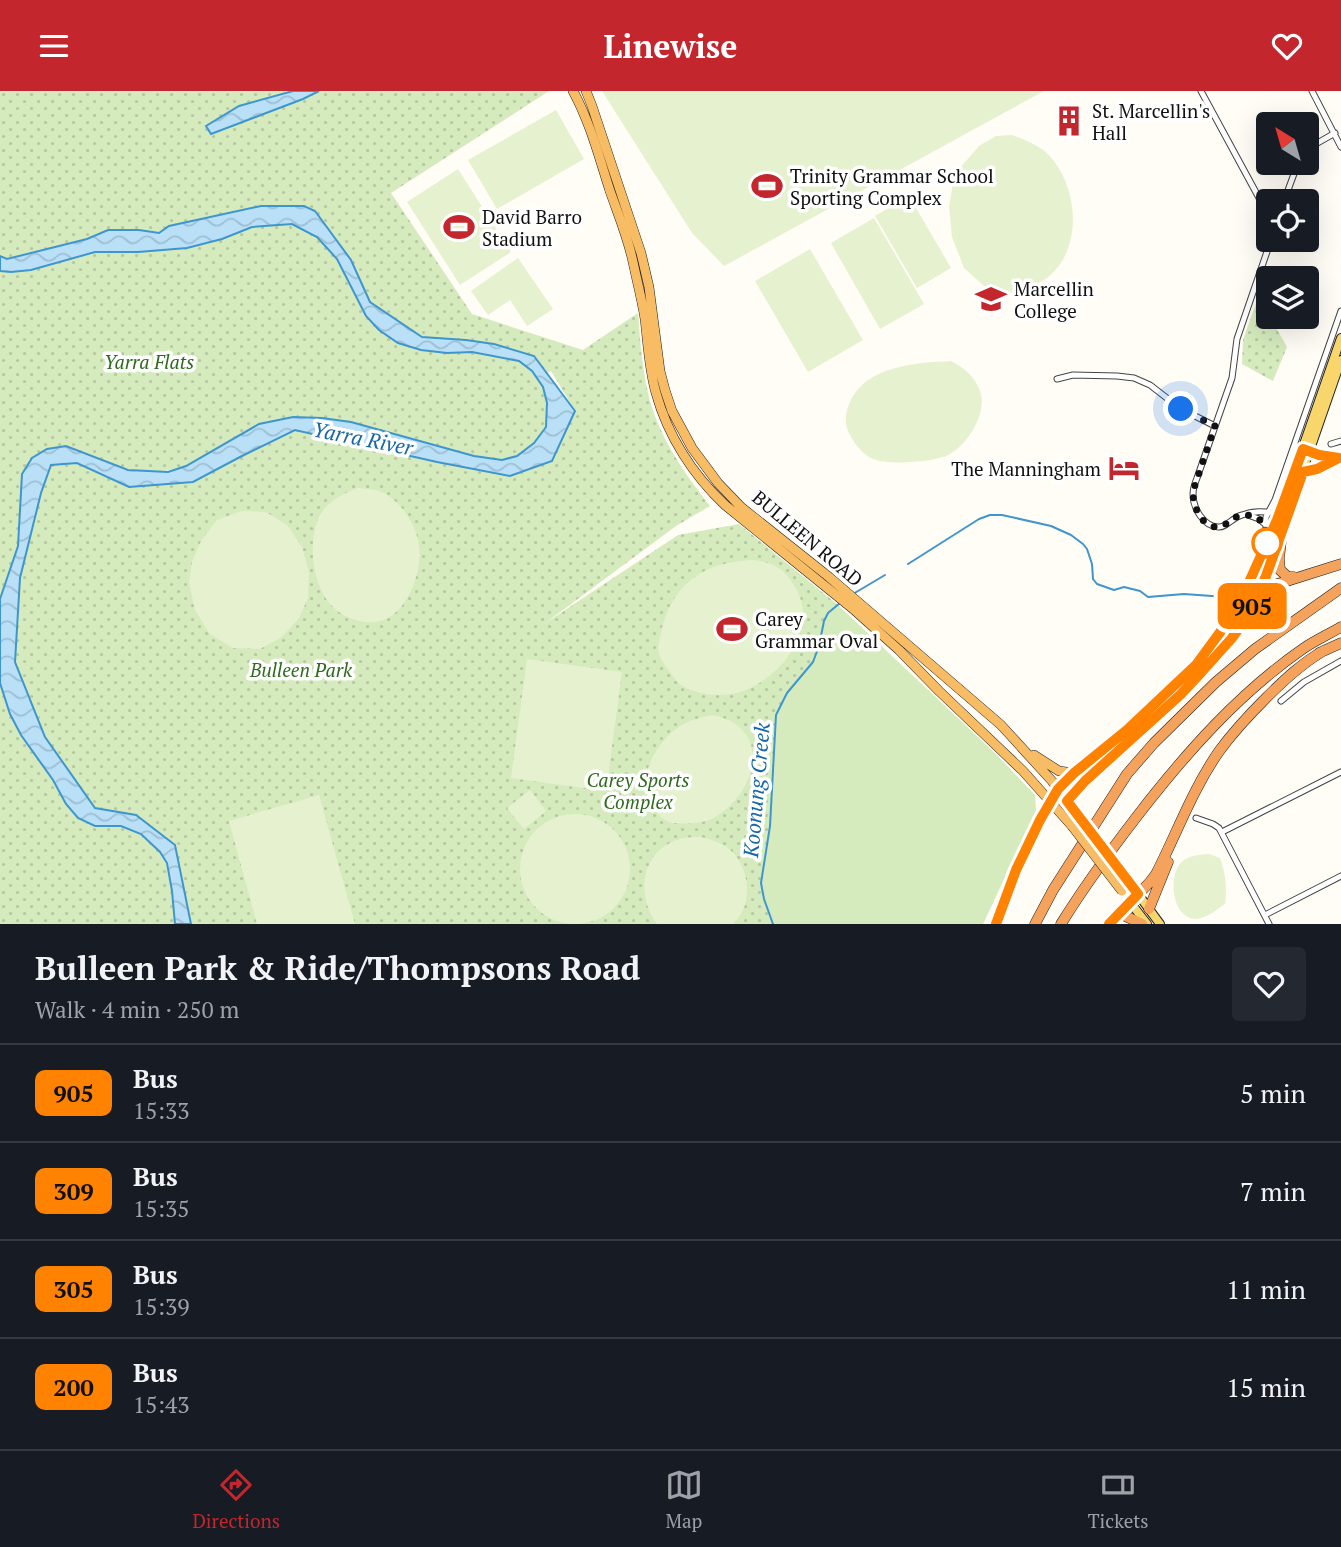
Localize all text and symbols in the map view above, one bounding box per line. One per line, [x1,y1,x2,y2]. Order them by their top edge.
text: Linewise [603,25,738,67]
icon: menu [35,27,73,65]
icon: heart [1268,27,1306,65]
place label: St. Marcellin's Hall [1092,98,1210,145]
building icon: St. Marcellin's Hall [1052,104,1086,138]
north arrow [1256,112,1320,175]
map controls [1256,112,1319,329]
place label: Trinity Grammar School Sporting Complex [790,163,994,210]
sports icon: Trinity Grammar School Sporting Complex [750,169,784,203]
button: locate [1256,189,1319,252]
place label: David Barro Stadium [482,204,582,251]
sports icon: David Barro Stadium [442,210,476,244]
button: layers [1256,266,1319,329]
place label: Marcellin College [1014,276,1094,323]
school or university icon: Marcellin College [974,282,1008,316]
park label: Yarra Flats [104,349,194,374]
your location [1163,391,1198,426]
water label: Yarra River [311,415,416,462]
hotel icon: The Manningham [1107,451,1141,485]
place label: The Manningham [951,456,1102,481]
street label: BULLEEN ROAD [748,484,868,592]
unlabelled marker [1252,528,1282,558]
line badge: 905 [1212,583,1292,629]
text: 905 [1232,590,1272,622]
place label: Carey Grammar Oval [755,606,878,653]
sports icon: Carey Grammar Oval [715,612,749,646]
park label: Bulleen Park [249,657,353,682]
water label: Koonung Creek [736,721,776,859]
park label: Carey Sports Complex [587,767,689,814]
text: Bulleen Park & Ride/Thompsons Road [35,946,640,989]
button: heart [1232,947,1306,1021]
text: Walk · 4 min · 250 m [35,994,239,1025]
text: Bus [133,1061,178,1095]
text: 5 min [1240,1076,1306,1110]
text: 905 [53,1077,94,1109]
text: 15:33 [133,1095,190,1126]
text: Bus [133,1159,178,1193]
text: 7 min [1240,1174,1306,1208]
text: 309 [53,1175,94,1207]
text: 15:35 [133,1193,190,1224]
text: Bus [133,1257,178,1291]
text: 11 min [1226,1272,1306,1306]
text: 305 [53,1273,94,1305]
text: 15:39 [133,1291,190,1322]
text: Bus [133,1355,178,1389]
text: 15 min [1226,1370,1306,1404]
text: 200 [53,1371,94,1403]
text: 15:43 [133,1389,190,1420]
tab: Directions [192,1466,280,1533]
tab: Map [665,1466,703,1533]
tab: Tickets [1088,1466,1149,1533]

